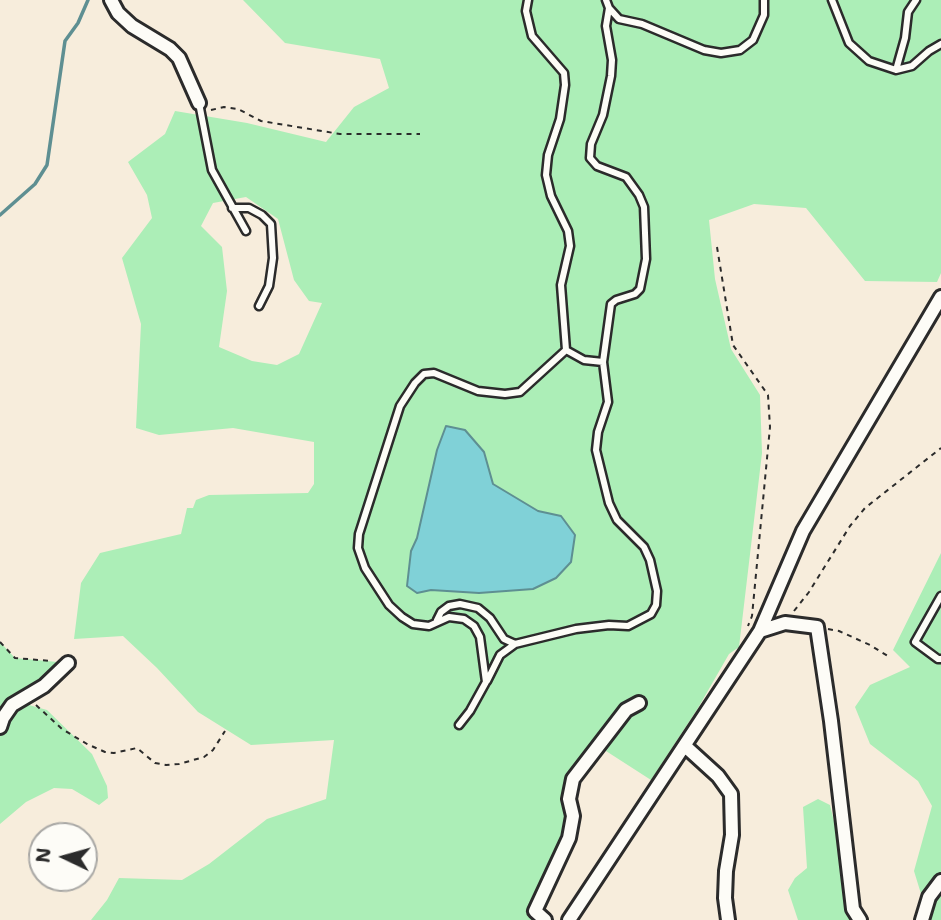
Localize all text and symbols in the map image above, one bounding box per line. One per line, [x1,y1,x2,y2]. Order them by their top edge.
north arrow [28,822,98,892]
text: N [30,847,57,864]

